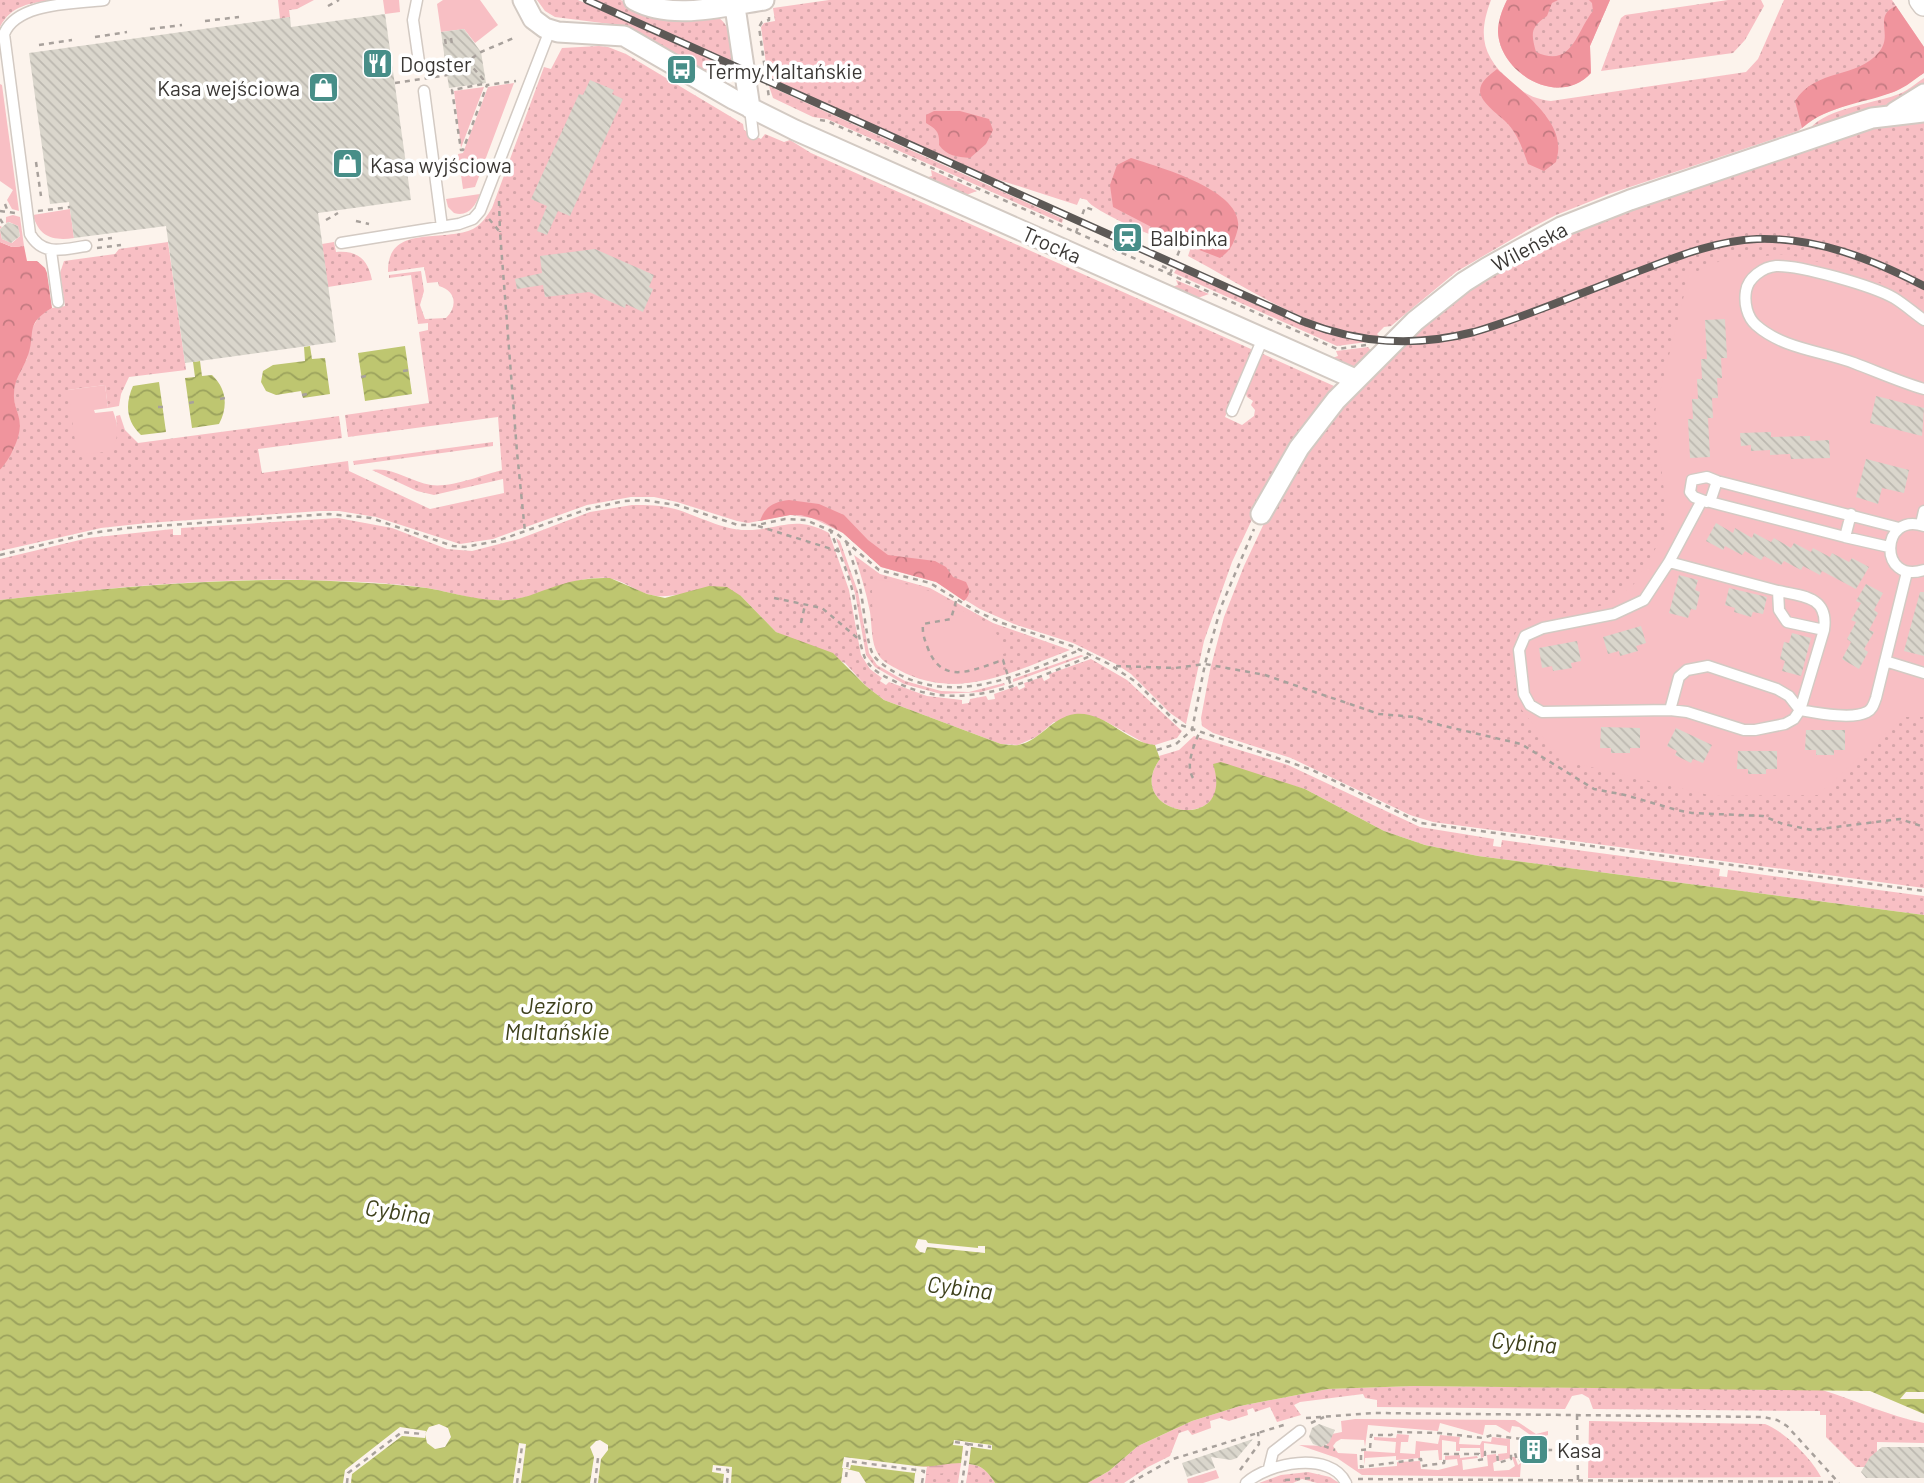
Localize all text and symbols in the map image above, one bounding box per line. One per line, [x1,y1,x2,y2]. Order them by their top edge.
restaurant icon: Dogster [360,46,394,80]
place label: Dogster [400,51,472,76]
bus stop icon: Termy Maltańskie [665,53,699,87]
place label: Termy Maltańskie [705,58,863,83]
shop icon: Kasa wejściowa [306,70,340,104]
place label: Kasa wejściowa [157,75,300,100]
shop icon: Kasa wyjściowa [330,147,364,181]
place label: Kasa wyjściowa [370,152,512,177]
street label: Wileńska [1487,216,1571,276]
street label: Trocka [1019,220,1085,268]
station icon: Balbinka [1110,220,1144,254]
place label: Balbinka [1150,225,1228,250]
water label: Jezioro Maltańskie [505,991,609,1045]
water label: Cybina [363,1193,433,1229]
water label: Cybina [926,1269,994,1305]
water label: Cybina [1490,1325,1558,1359]
building icon: Kasa [1517,1432,1551,1466]
place label: Kasa [1557,1437,1601,1462]

